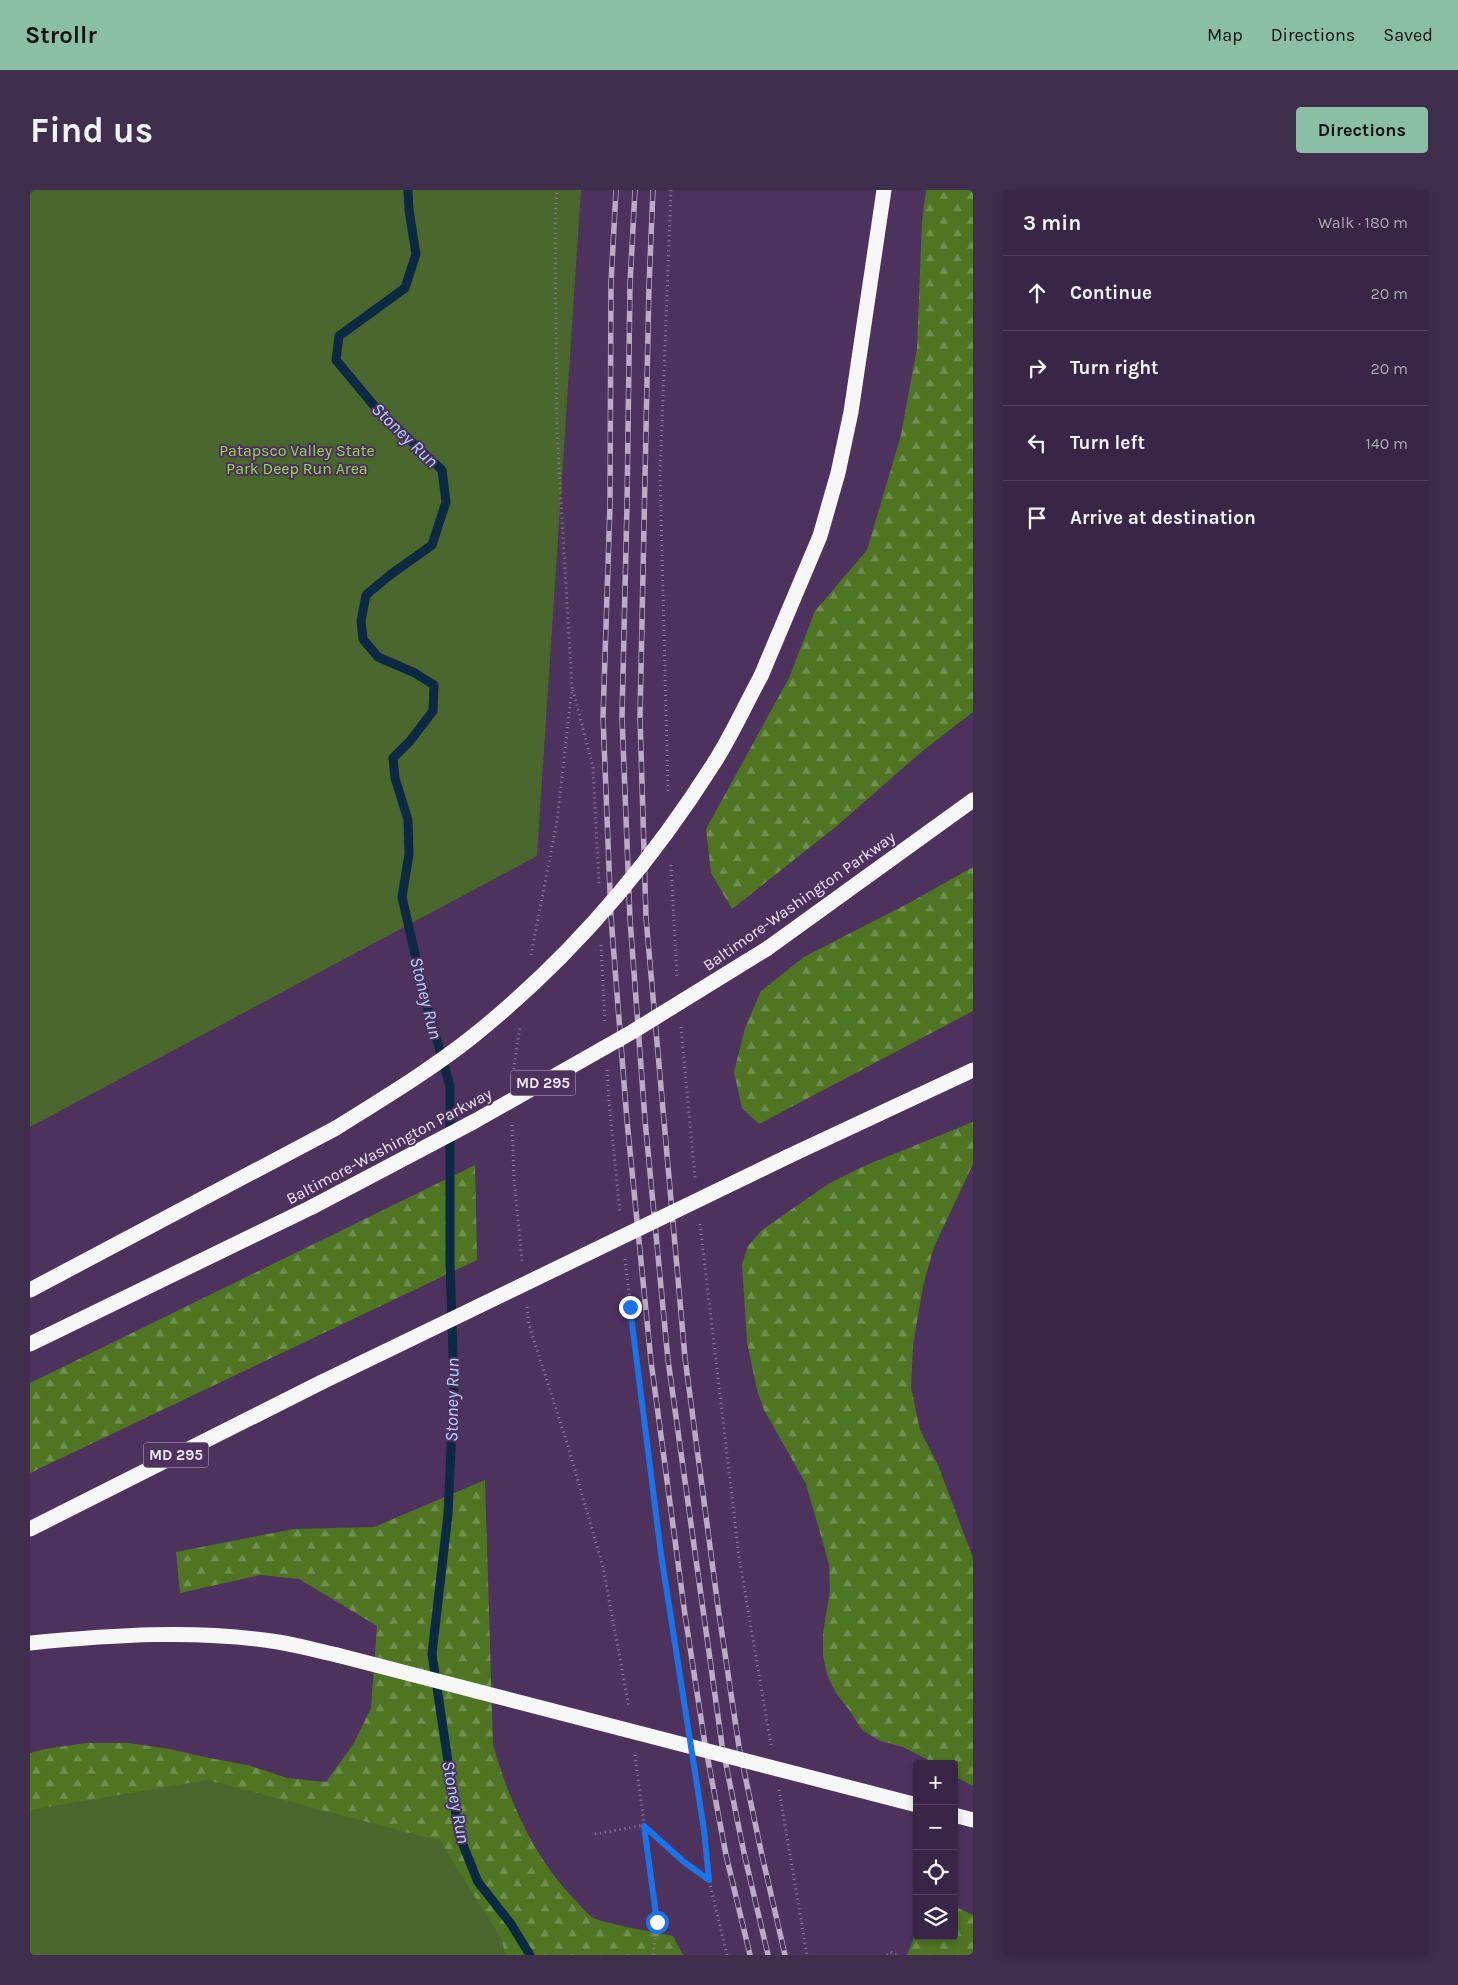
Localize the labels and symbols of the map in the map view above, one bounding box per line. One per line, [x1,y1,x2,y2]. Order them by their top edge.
water label: Stoney Run [367,398,443,472]
park label: Patapsco Valley State Park Deep Run Area [219,441,375,478]
street label: Baltimore-Washington Parkway [699,827,899,975]
water label: Stoney Run [405,955,447,1041]
road number: MD 295 [510,1070,576,1096]
street label: Baltimore-Washington Parkway [283,1083,495,1208]
route end [619,1296,642,1319]
water label: Stoney Run [440,1358,464,1442]
road number: MD 295 [144,1442,208,1468]
water label: Stoney Run [437,1759,475,1845]
route start [646,1911,669,1934]

